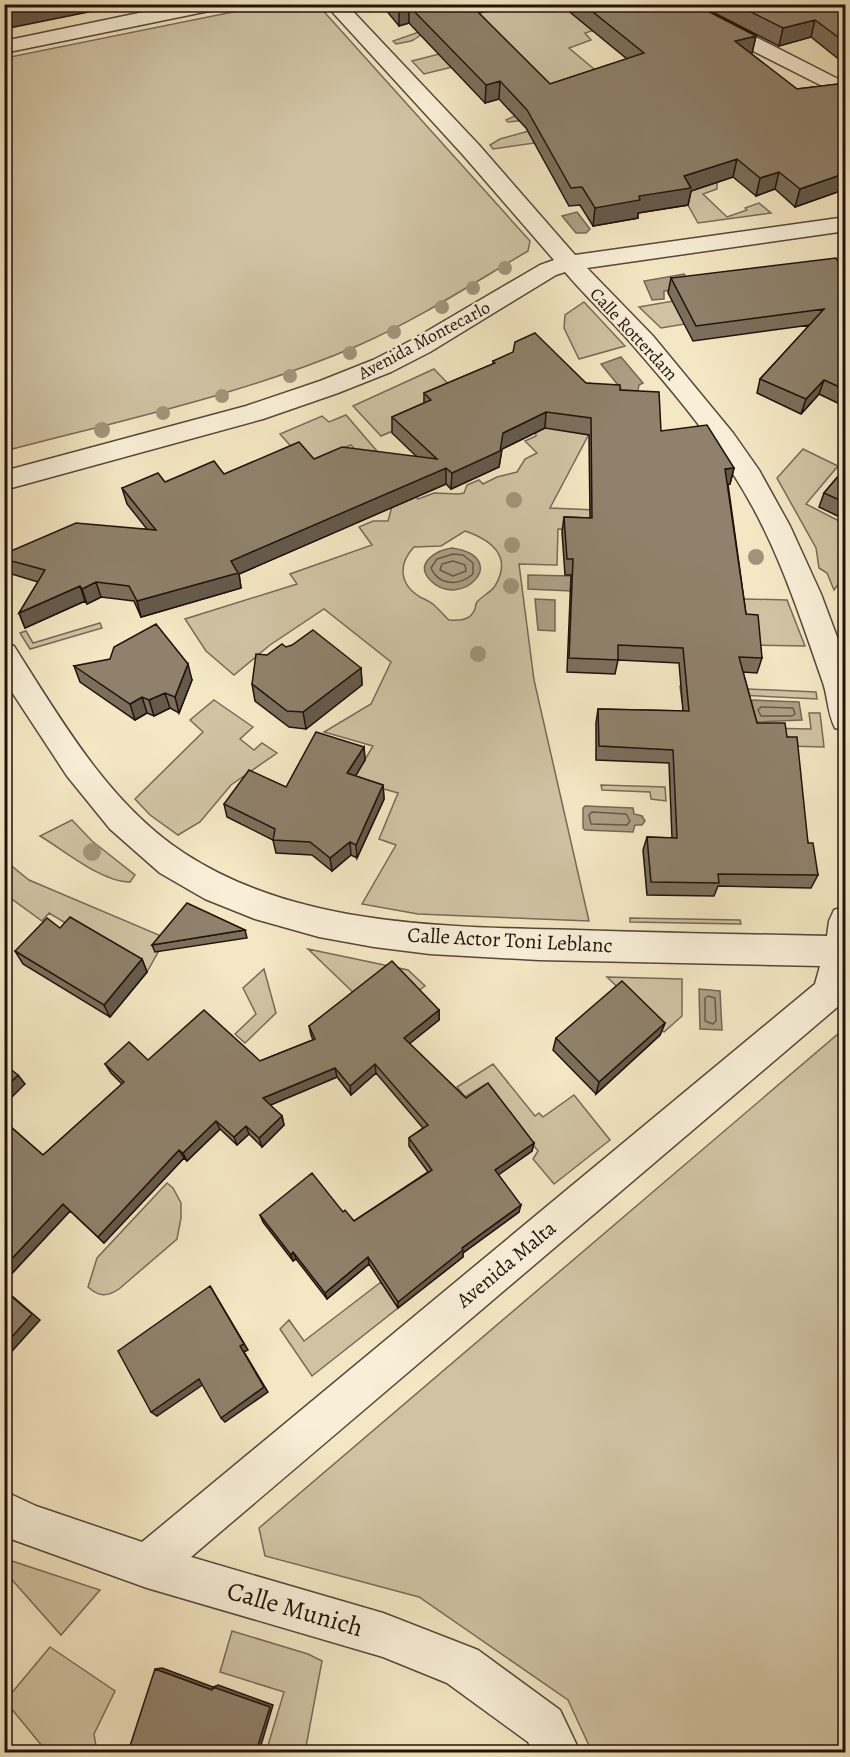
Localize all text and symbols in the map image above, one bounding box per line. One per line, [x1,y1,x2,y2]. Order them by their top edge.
street label: Calle Rotterdam [585,282,683,386]
street label: Avenida Montecarlo [353,295,494,385]
street label: Calle Actor Toni Leblanc [407,921,613,959]
street label: Avenida Malta [449,1214,562,1315]
street label: Calle Munich [223,1573,367,1645]

